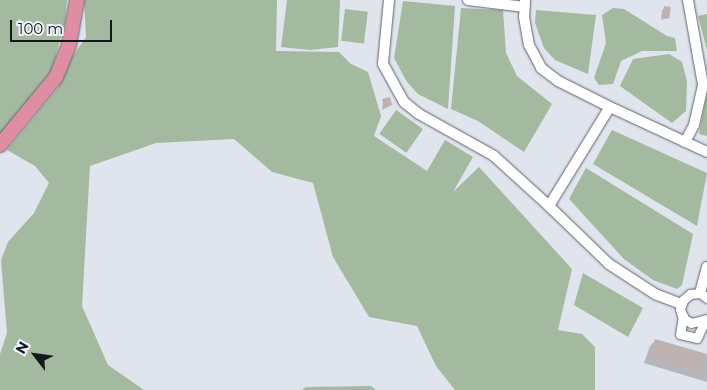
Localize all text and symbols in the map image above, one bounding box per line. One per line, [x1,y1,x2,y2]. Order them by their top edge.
scale bar [12,10,115,42]
text: 100 m [18,19,63,38]
north arrow [10,330,60,380]
text: N [11,338,33,357]

